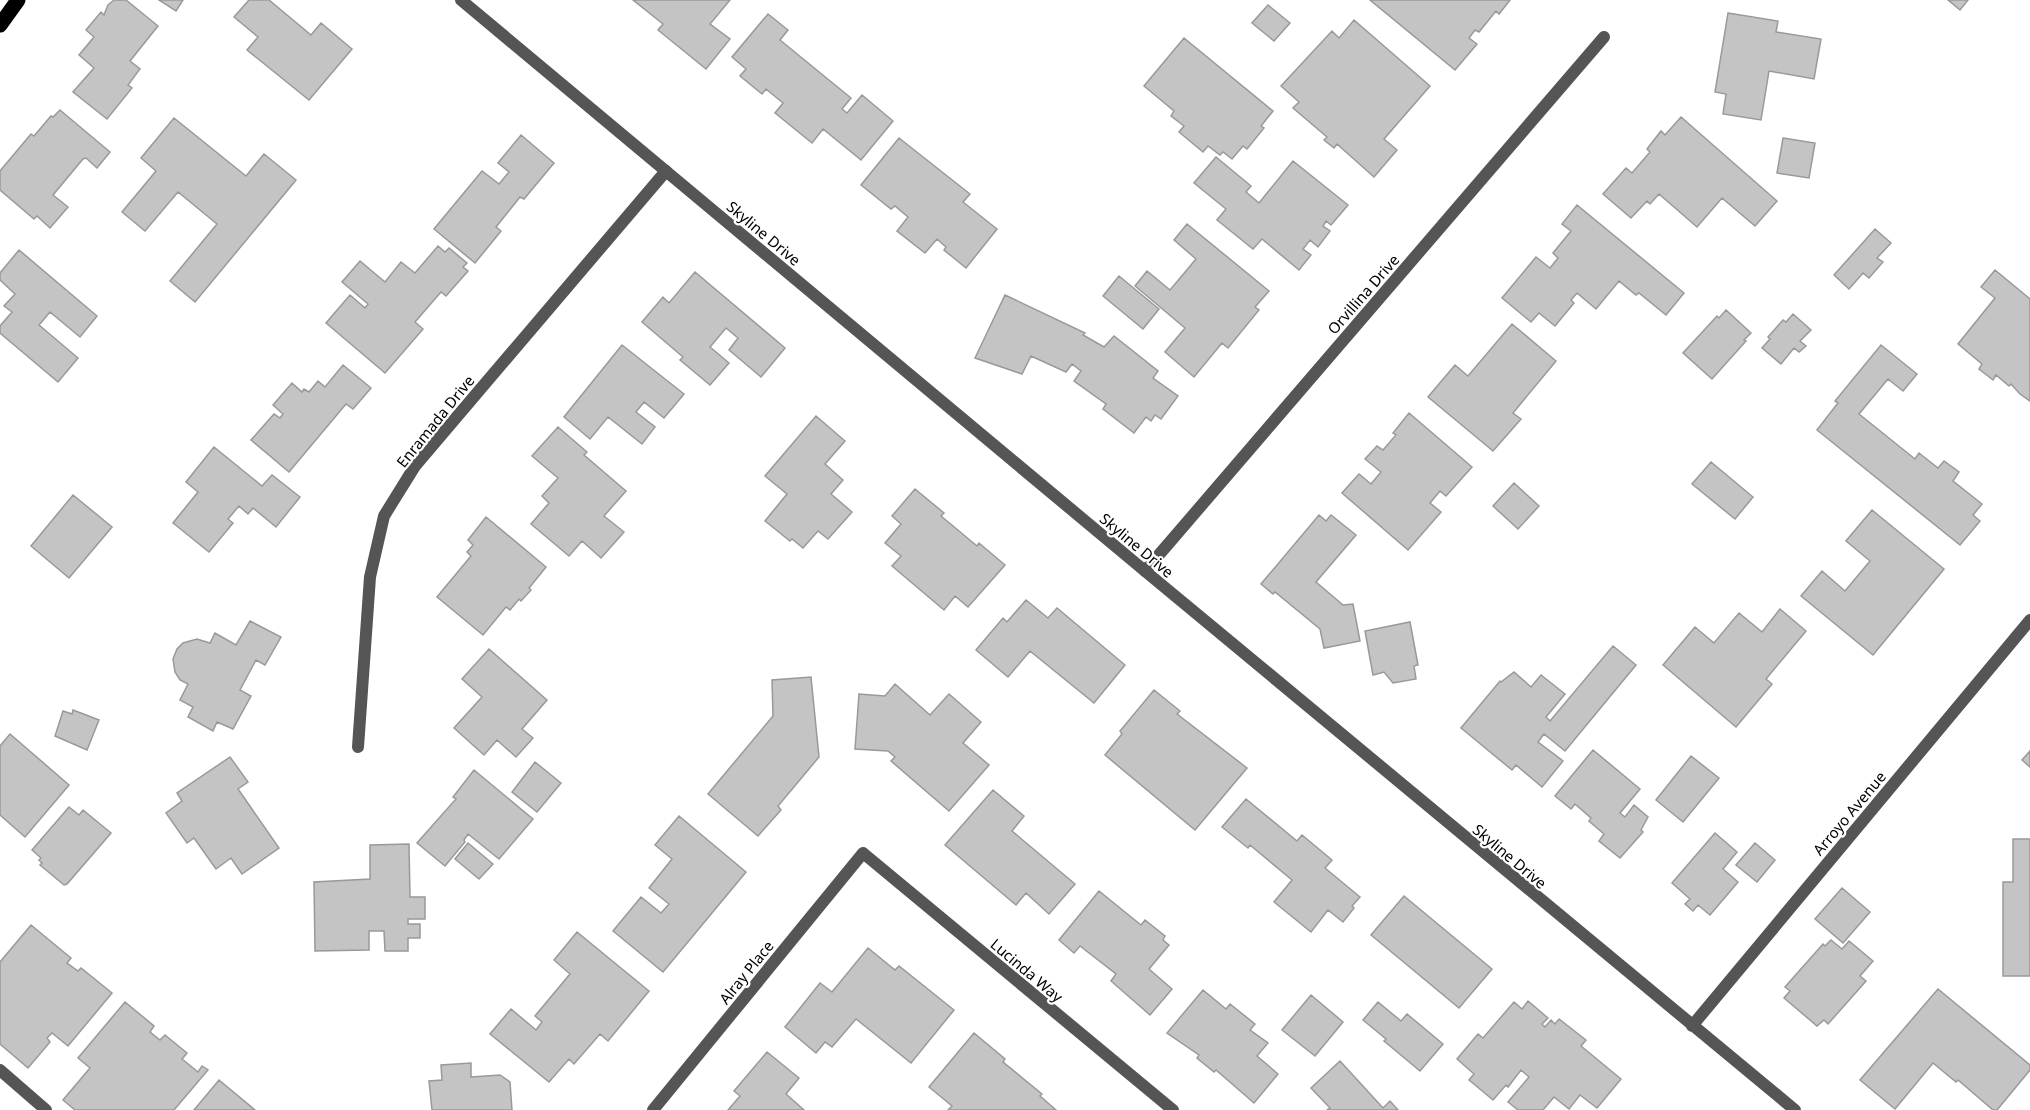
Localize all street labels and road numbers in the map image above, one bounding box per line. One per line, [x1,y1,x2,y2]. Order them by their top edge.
street label: Skyline Drive [723,196,805,270]
street label: Orvillina Drive [1323,250,1403,338]
street label: Enramada Drive [392,371,478,471]
street label: Skyline Drive [1096,508,1178,582]
street label: Arroyo Avenue [1808,767,1890,859]
street label: Skyline Drive [1469,819,1551,893]
street label: Lucinda Way [987,934,1068,1006]
street label: Alray Place [714,936,778,1008]

